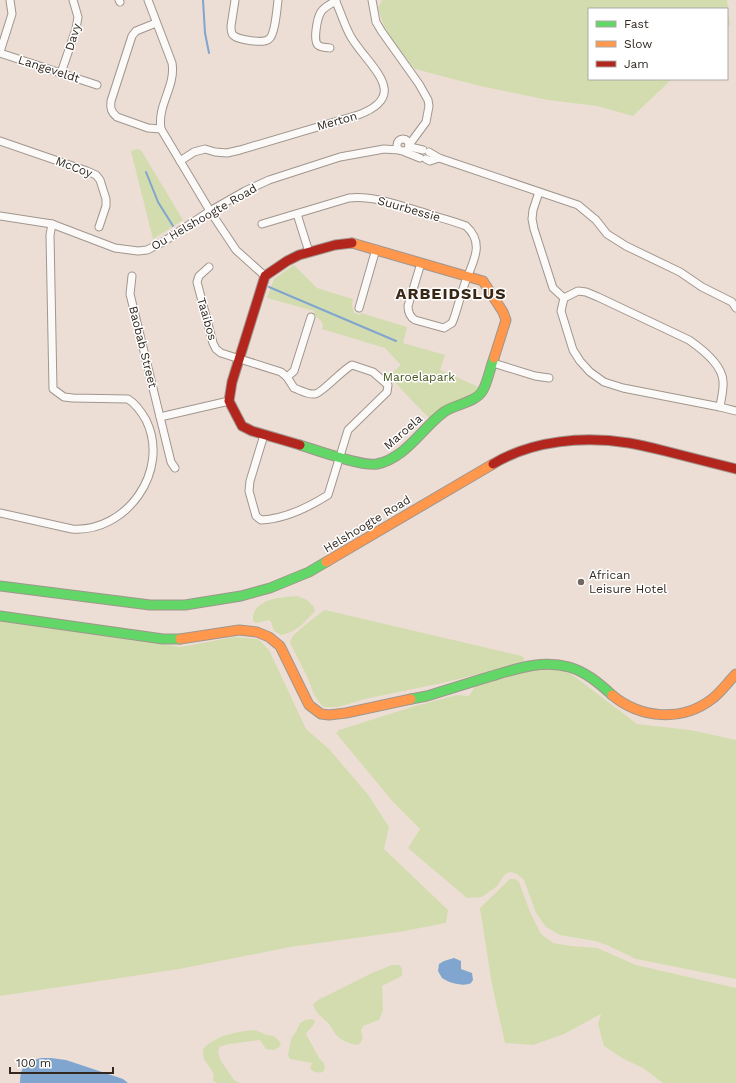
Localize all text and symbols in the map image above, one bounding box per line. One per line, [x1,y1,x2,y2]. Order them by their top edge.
legend [588,8,728,80]
text: Fast [624,17,649,31]
street label: Davy [62,21,84,52]
text: Slow [624,37,652,51]
street label: Langeveldt [16,52,82,86]
text: Jam [624,57,649,71]
street label: Merton [315,109,359,133]
street label: McCoy [54,154,95,181]
street label: Ou Helshoogte Road [149,181,259,253]
street label: Suurbessie [376,193,442,225]
district label: ARBEIDSLUS [396,284,506,303]
street label: Taaibos [194,296,220,342]
street label: Baobab Street [126,305,160,389]
park label: Maroelapark [383,370,455,384]
street label: Maroela [381,411,425,452]
street label: Helshoogte Road [321,492,413,556]
place label: African Leisure Hotel [589,568,667,596]
marker: African Leisure Hotel [576,577,586,587]
scale bar [10,1049,113,1075]
text: 100 m [16,1056,51,1070]

